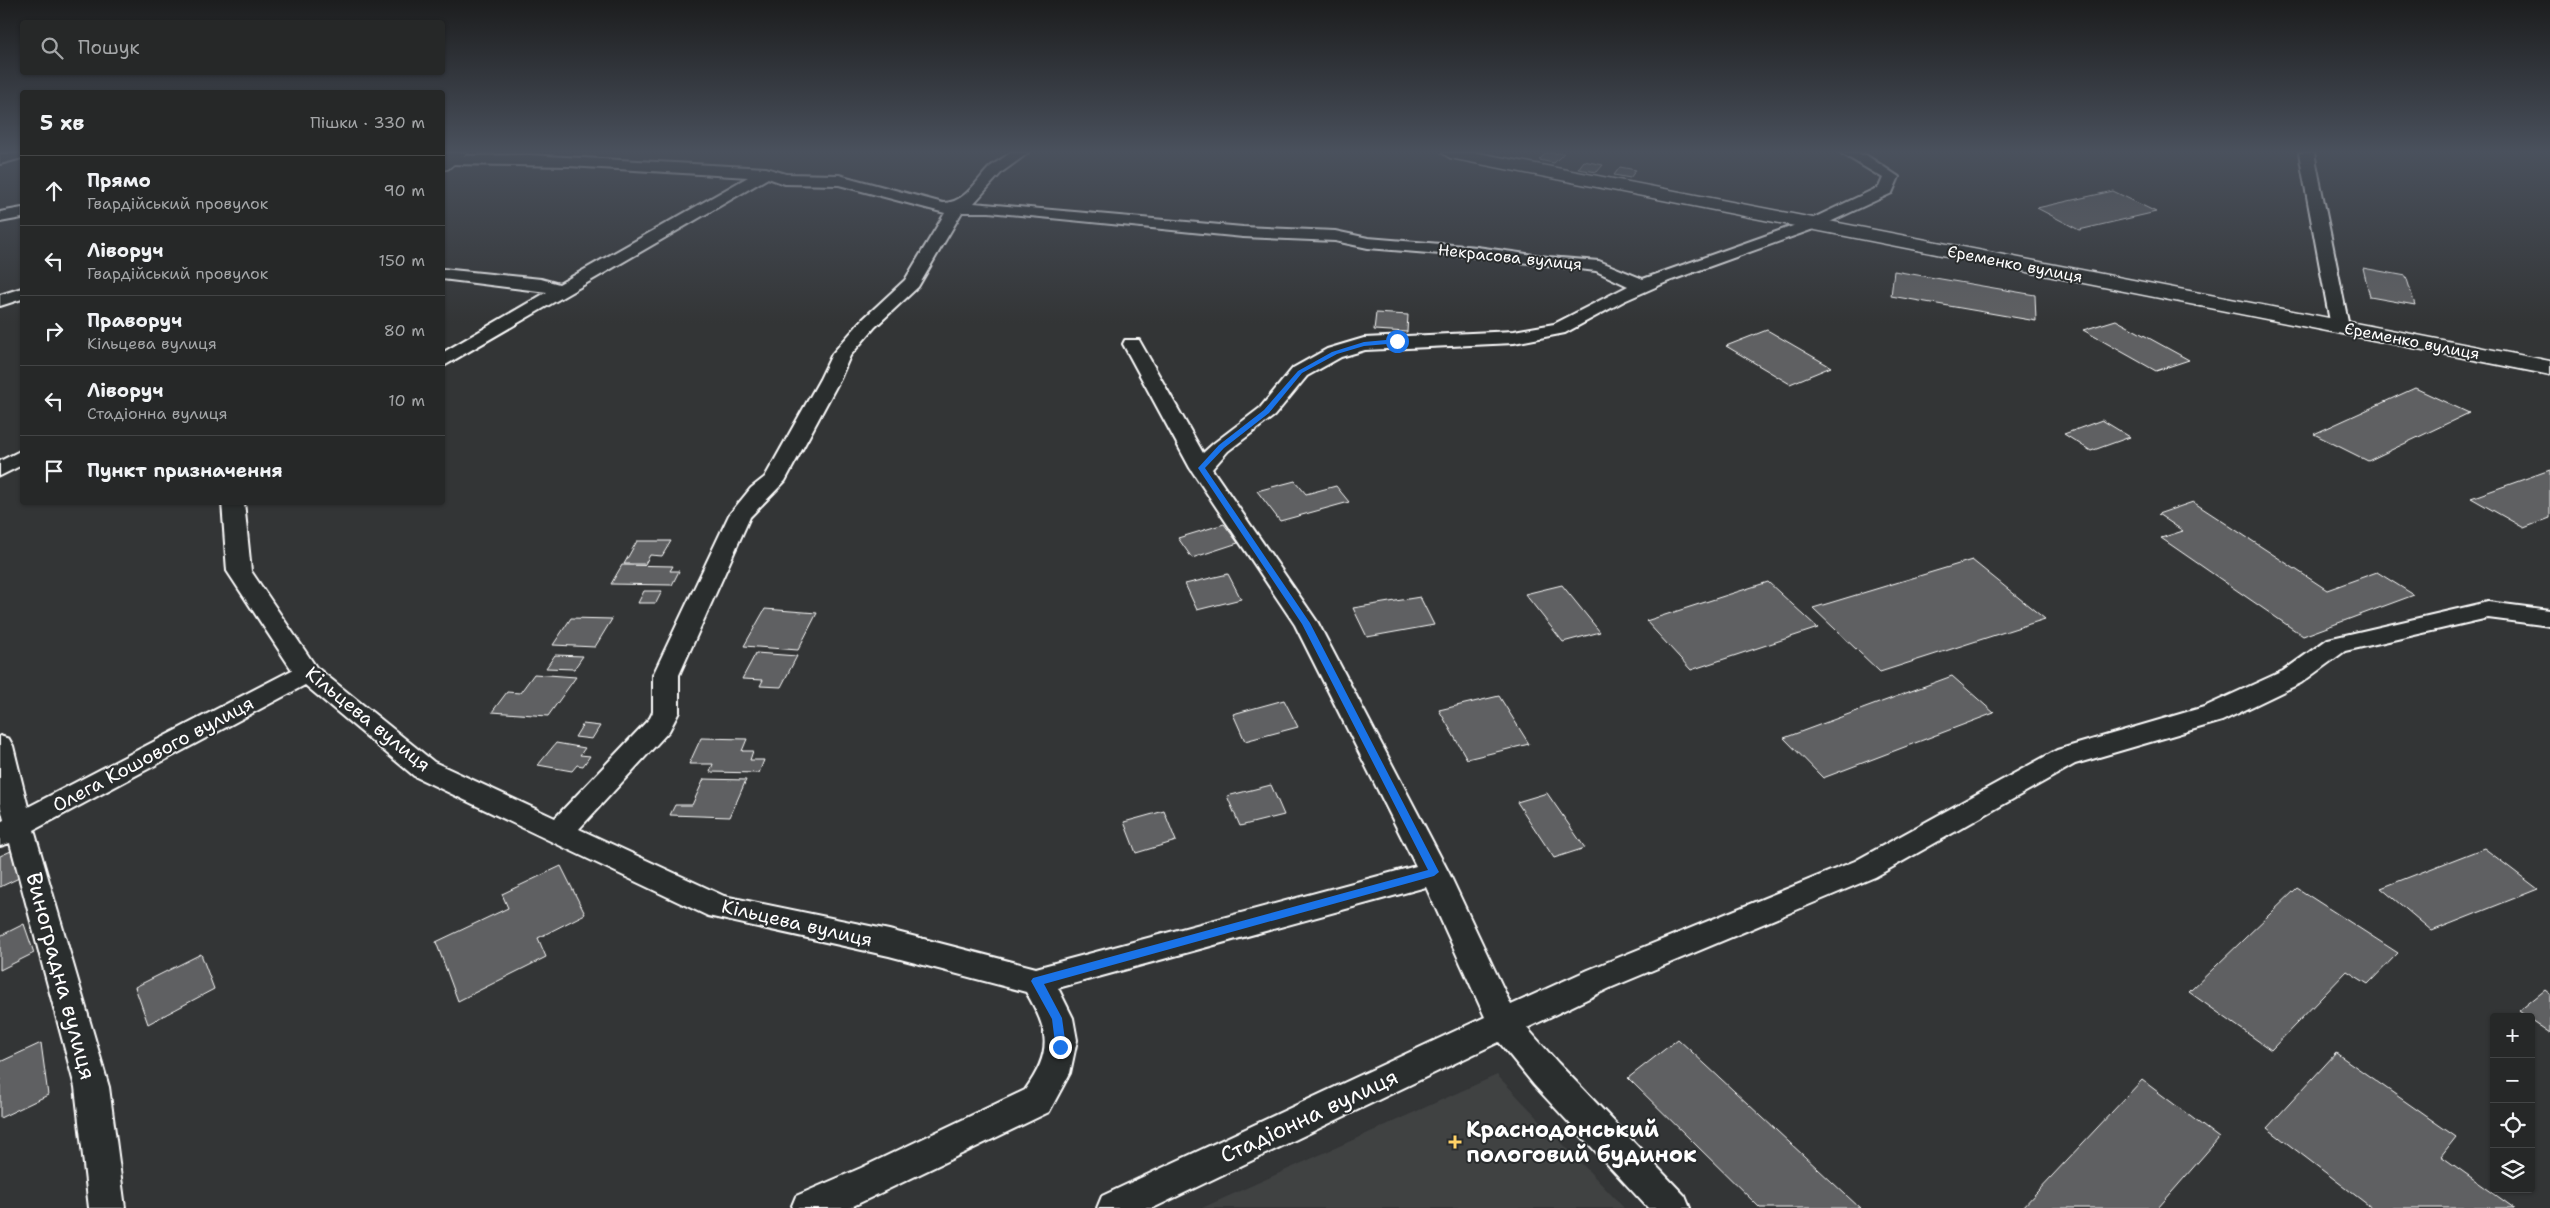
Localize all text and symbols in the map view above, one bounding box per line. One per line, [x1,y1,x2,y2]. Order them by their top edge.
search box [20,20,445,75]
icon: search [38,34,66,62]
text: Пошук [78,35,140,60]
text: 5 хв [40,109,84,137]
text: Пішки · 330 m [310,112,425,133]
text: Прямо [87,168,151,193]
icon: ahead [40,177,68,205]
text: 90 m [384,180,425,201]
text: Гвардійський провулок [87,193,268,214]
text: Ліворуч [87,238,163,263]
street label: Некрасова вулиця [1437,239,1583,275]
street label: Єременко вулиця [1946,241,2084,287]
icon: left [40,247,68,275]
text: 150 m [378,250,425,271]
text: Гвардійський провулок [87,263,268,284]
text: Праворуч [87,308,182,333]
icon: right [40,317,68,345]
street label: Єременко вулиця [2343,318,2481,364]
text: 80 m [384,320,425,341]
route start [1386,330,1409,353]
text: Кільцева вулиця [87,333,217,354]
text: Ліворуч [87,378,163,403]
icon: left [40,387,68,415]
text: 10 m [388,390,425,411]
text: Стадіонна вулиця [87,403,227,424]
icon: arrive [40,457,68,485]
text: Пункт призначення [87,458,283,483]
street label: Кільцева вулиця [300,661,436,777]
street label: Олега Кошового вулиця [48,690,258,818]
street label: Виноградна вулиця [19,869,103,1083]
street label: Кільцева вулиця [719,893,875,953]
map controls [2490,1013,2535,1193]
button: + [2490,1013,2535,1058]
route end [1049,1036,1072,1059]
button: − [2490,1058,2535,1103]
street label: Стадіонна вулиця [1215,1062,1403,1170]
button: locate [2490,1103,2535,1148]
place label: Краснодонський пологовий будинок [1466,1115,1697,1169]
marker: Краснодонський пологовий будинок [1448,1135,1462,1149]
button: layers [2490,1148,2535,1193]

